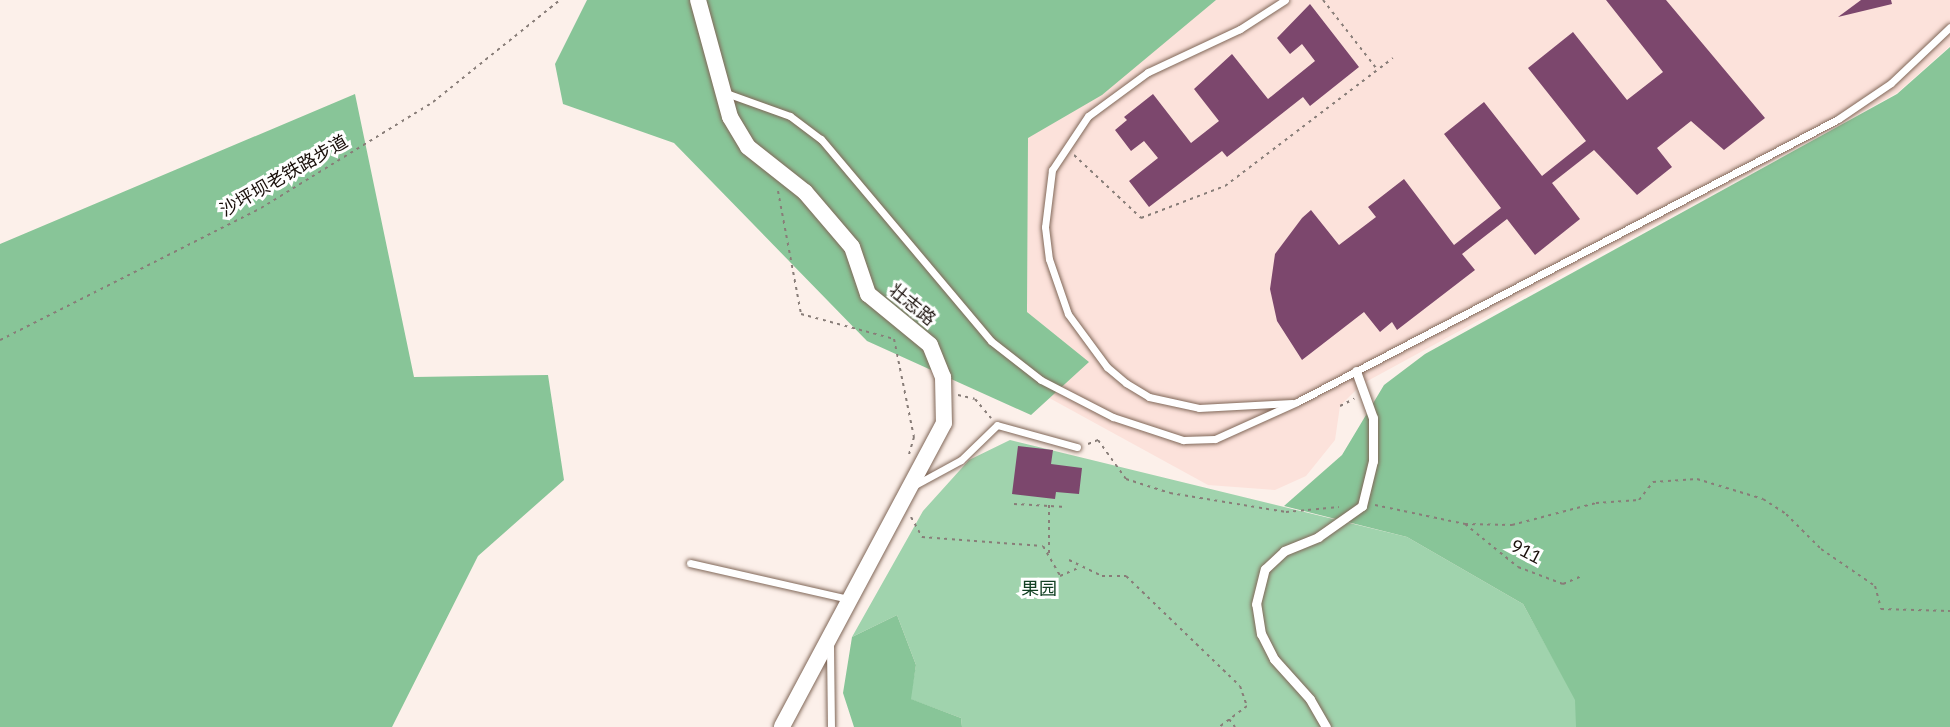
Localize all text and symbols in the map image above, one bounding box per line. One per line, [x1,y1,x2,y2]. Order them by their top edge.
street label: 沙坪坝老铁路步道 [216,131,352,221]
street label: 壮志路 [884,280,940,330]
street label: 911 [1507,535,1545,569]
park label: 果园 [1021,578,1057,600]

